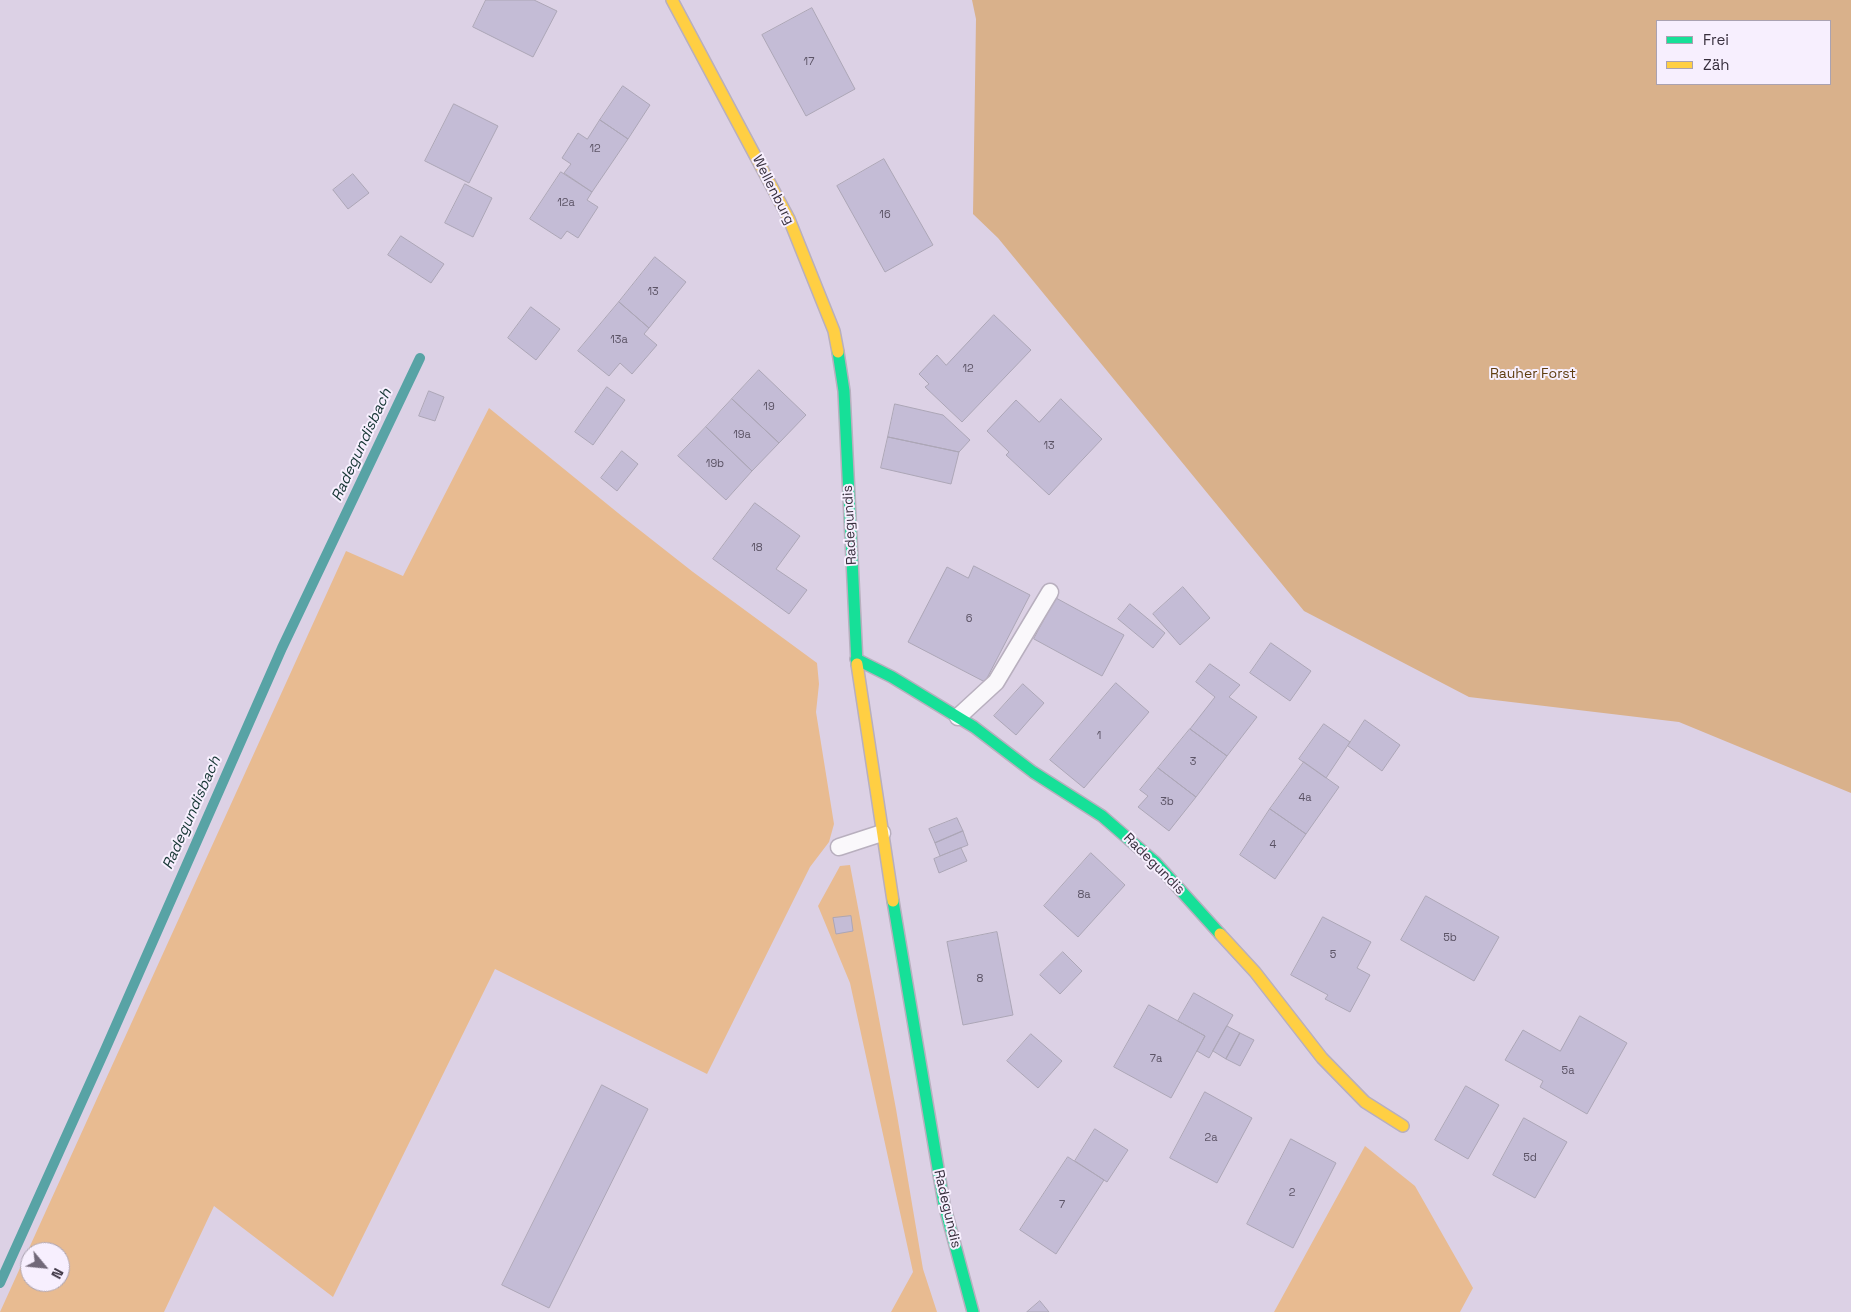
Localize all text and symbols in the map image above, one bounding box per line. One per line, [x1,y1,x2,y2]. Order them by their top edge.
legend [1656,20,1831,85]
text: Frei [1703,30,1729,49]
house number: 17 [804,55,814,69]
text: Zäh [1703,55,1729,74]
house number: 12 [589,142,601,156]
street label: Wellenburg [748,152,798,228]
house number: 12a [557,196,575,210]
house number: 16 [879,208,891,222]
house number: 13 [647,285,659,299]
house number: 13a [610,333,628,347]
house number: 12 [962,362,974,376]
park label: Rauher Forst [1490,366,1576,382]
water label: Radegundisbach [328,386,396,504]
house number: 19 [763,400,775,414]
house number: 19a [733,428,751,442]
house number: 13 [1043,439,1055,453]
house number: 19b [706,457,724,471]
street label: Radegundis [840,485,860,565]
house number: 18 [751,541,763,555]
house number: 6 [966,612,972,626]
house number: 1 [1097,729,1101,743]
water label: Radegundisbach [159,754,225,872]
house number: 3 [1190,755,1196,769]
house number: 4a [1298,791,1312,805]
house number: 3b [1160,795,1174,809]
street label: Radegundis [1120,830,1188,898]
house number: 4 [1270,838,1276,852]
house number: 8a [1077,888,1091,902]
house number: 5b [1443,931,1457,945]
house number: 5 [1330,948,1336,962]
house number: 8 [977,972,983,986]
house number: 7a [1150,1052,1162,1066]
house number: 5a [1562,1064,1574,1078]
house number: 2a [1205,1131,1217,1145]
house number: 5d [1523,1151,1537,1165]
street label: Radegundis [930,1168,964,1250]
house number: 2 [1289,1186,1295,1200]
house number: 7 [1059,1198,1065,1212]
north arrow [20,1242,70,1292]
text: N [47,1265,68,1282]

